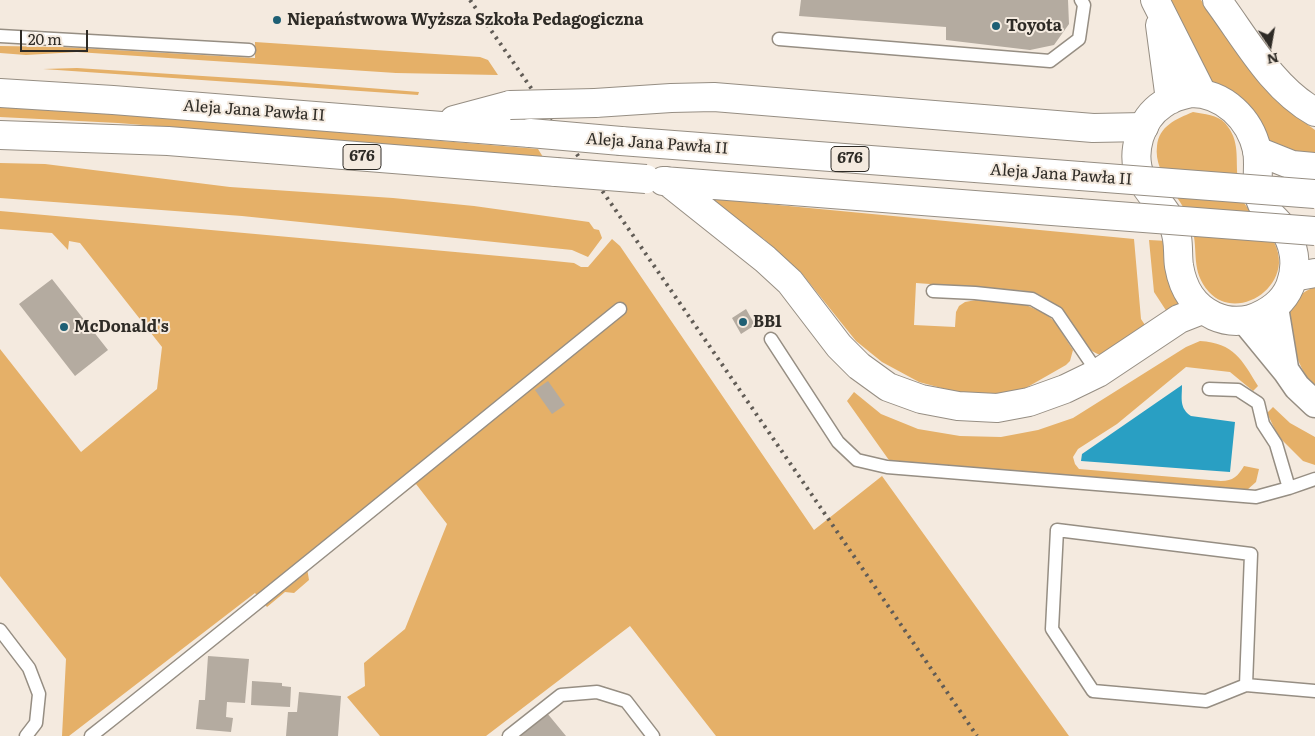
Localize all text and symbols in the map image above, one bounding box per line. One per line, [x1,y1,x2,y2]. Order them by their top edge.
place label: Niepaństwowa Wyższa Szkoła Pedagogiczna [287,10,644,30]
marker: Niepaństwowa Wyższa Szkoła Pedagogiczna [271,14,283,26]
place label: Toyota [1006,16,1062,36]
scale bar [22,20,90,52]
marker: Toyota [990,20,1002,32]
north arrow [1245,20,1295,70]
text: 20 m [28,27,62,50]
text: N [1265,49,1281,71]
street label: Aleja Jana Pawła II [182,96,326,126]
street label: Aleja Jana Pawła II [585,129,729,159]
road number: 676 [343,144,381,170]
road number: 676 [831,146,869,172]
street label: Aleja Jana Pawła II [989,160,1133,190]
place label: BB1 [753,312,782,332]
marker: BB1 [737,316,749,328]
place label: McDonald's [74,317,169,337]
marker: McDonald's [58,321,70,333]

